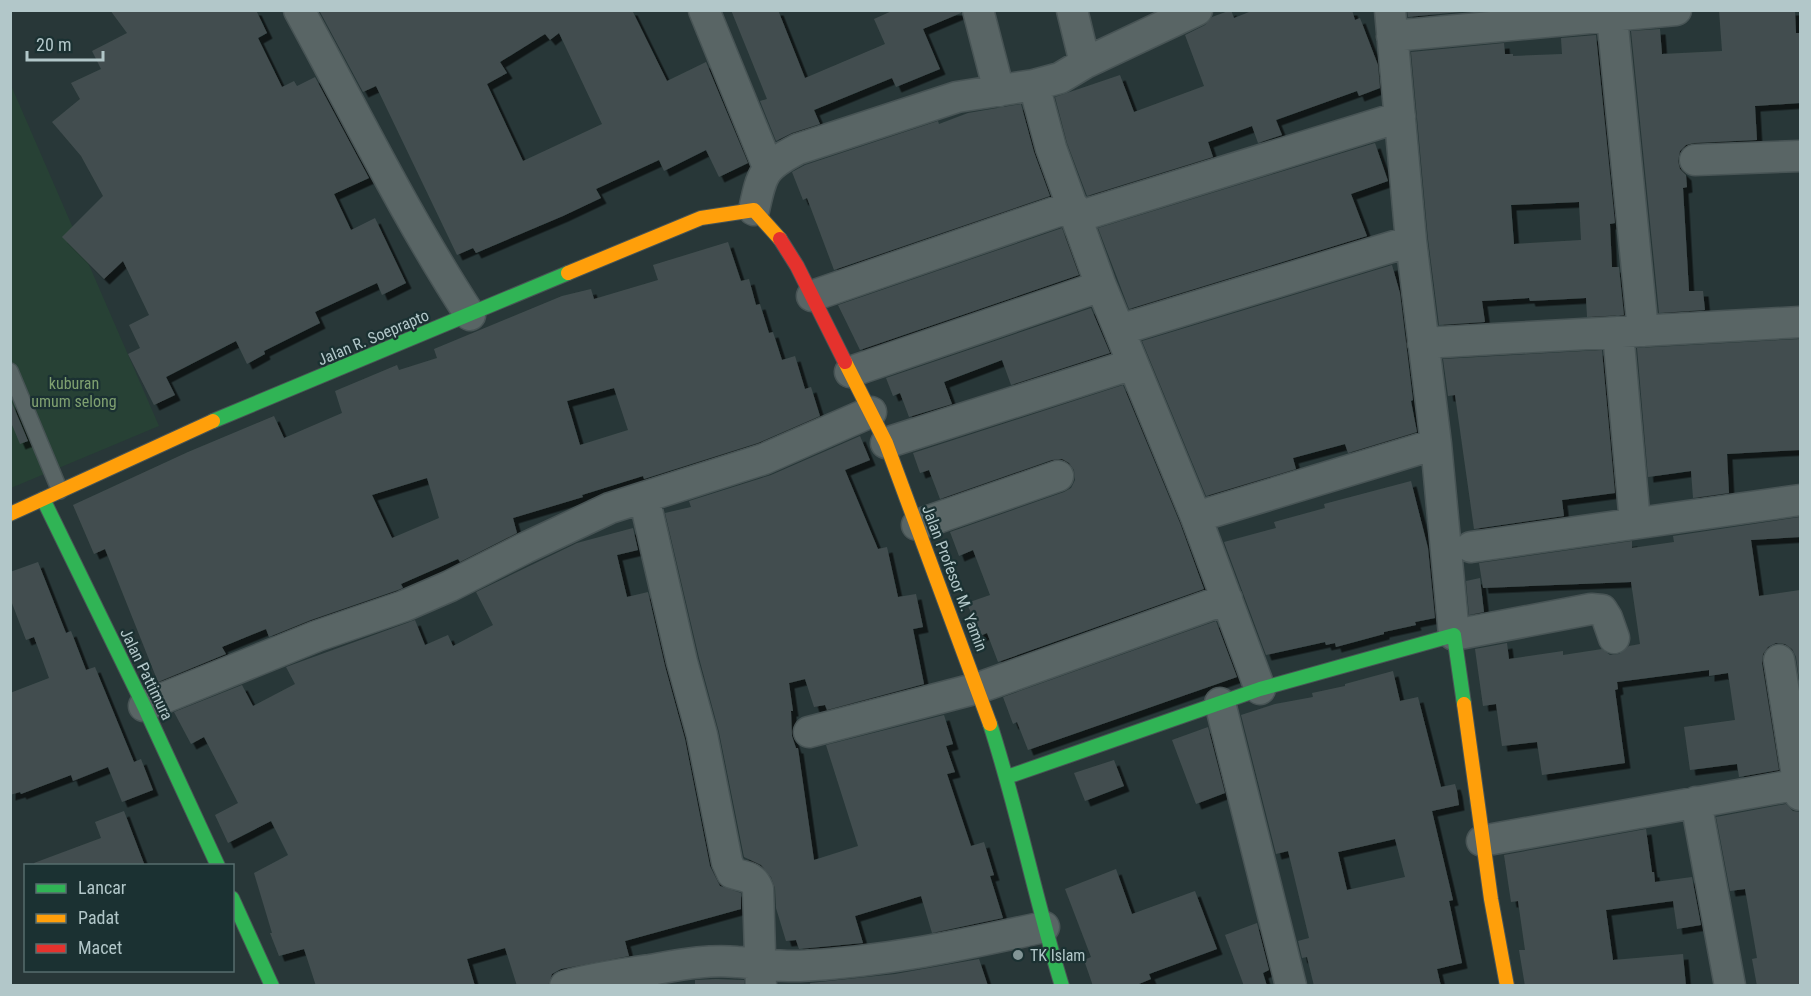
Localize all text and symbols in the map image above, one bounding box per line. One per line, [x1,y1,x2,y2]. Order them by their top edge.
scale bar [27,24,104,62]
text: 20 m [36,34,71,55]
street label: Jalan R. Soeprapto [315,305,432,369]
park label: kuburan umum selong [31,374,117,411]
street label: Jalan Profesor M. Yamin [918,502,991,654]
street label: Jalan Pattimura [116,625,177,723]
legend [24,864,234,972]
text: Lancar [78,877,127,898]
text: Padat [78,907,119,928]
text: Macet [78,937,122,958]
place label: TK Islam [1030,946,1085,965]
marker: TK Islam [1011,948,1025,962]

